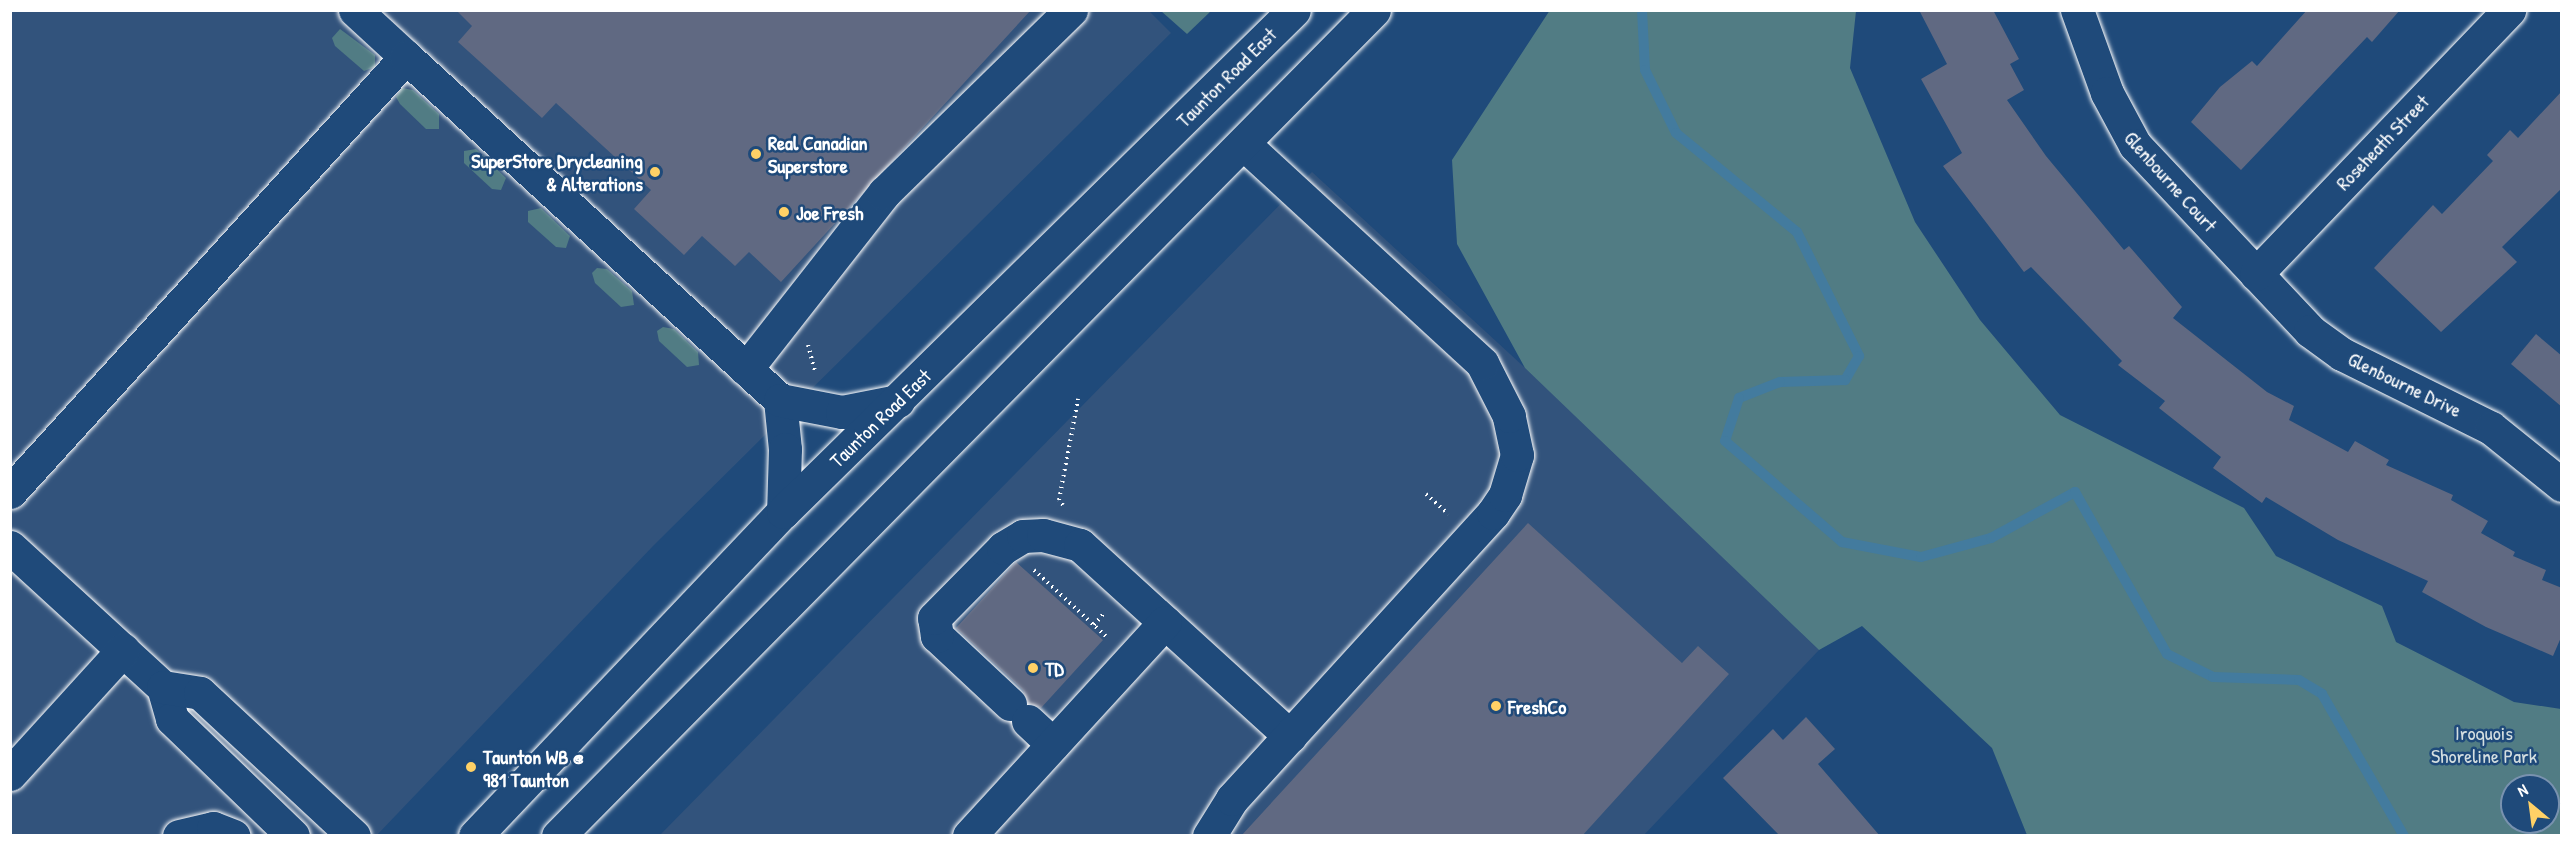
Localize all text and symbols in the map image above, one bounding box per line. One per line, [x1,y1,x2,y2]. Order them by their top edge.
street label: Taunton Road East [1171,22,1281,132]
street label: Roseheath Street [2330,89,2434,195]
street label: Glenbourne Court [2120,126,2222,236]
place label: Real Canadian Superstore [768,130,868,177]
marker: Real Canadian Superstore [749,147,763,161]
place label: SuperStore Drycleaning & Alterations [471,148,643,195]
marker: SuperStore Drycleaning & Alterations [648,165,662,179]
place label: Joe Fresh [796,200,863,224]
marker: Joe Fresh [777,205,791,219]
street label: Glenbourne Drive [2344,346,2466,422]
street label: Taunton Road East [824,364,936,472]
place label: TD [1045,656,1064,680]
marker: TD [1026,661,1040,675]
place label: FreshCo [1508,694,1566,718]
marker: FreshCo [1489,699,1503,713]
park label: Iroquois Shoreline Park [2431,721,2537,768]
place label: Taunton WB @ 981 Taunton [483,744,584,791]
marker: Taunton WB @ 981 Taunton [464,760,478,774]
north arrow [2500,774,2560,834]
text: N [2513,778,2531,802]

